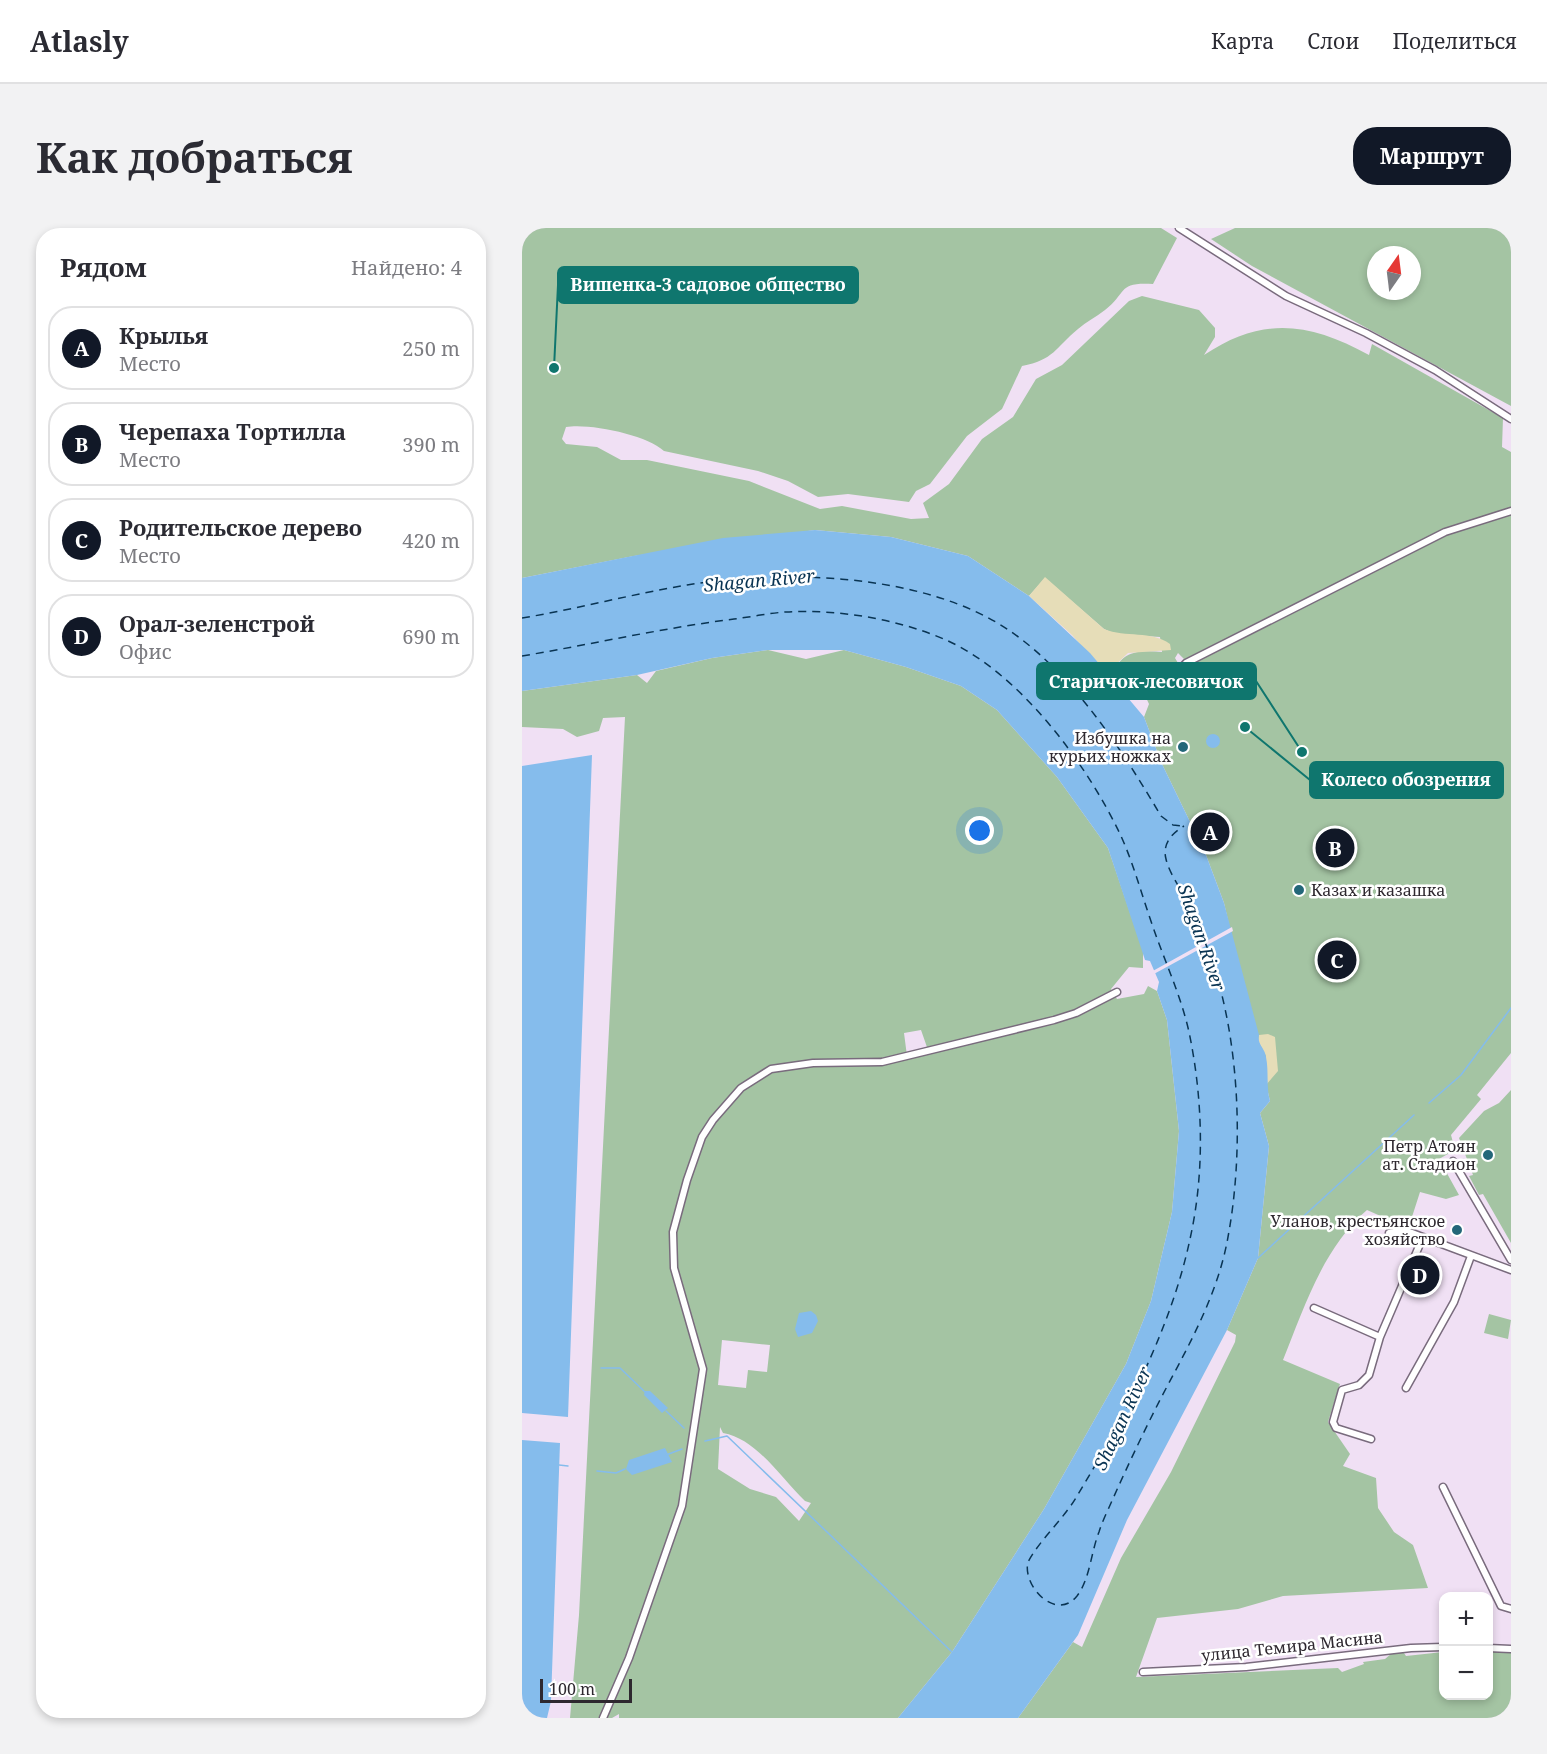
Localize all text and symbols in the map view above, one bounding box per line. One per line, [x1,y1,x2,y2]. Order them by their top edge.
text: Atlasly [30,22,129,60]
text: Карта [1211,27,1274,55]
text: Слои [1307,27,1359,55]
text: Поделиться [1392,27,1517,55]
button: Маршрут [1353,127,1511,185]
text: Как добраться [36,128,353,185]
north arrow [1367,246,1421,300]
text: Рядом [60,249,147,285]
text: Найдено: 4 [351,254,462,281]
callout: Вишенка-3 садовое общество [558,267,858,303]
text: Вишенка-3 садовое общество [570,272,846,296]
text: Крылья [119,320,208,350]
text: A [74,335,89,362]
text: 250 m [402,335,460,362]
text: Место [119,350,181,377]
text: Черепаха Тортилла [119,416,346,446]
text: B [75,431,88,458]
text: 390 m [402,431,460,458]
text: Место [119,446,181,473]
text: Родительское дерево [119,512,362,542]
text: C [75,527,88,554]
text: 420 m [402,527,460,554]
text: Место [119,542,181,569]
water label: Shagan River [703,563,816,597]
text: Орал-зеленстрой [119,608,315,638]
text: D [74,623,89,650]
text: 690 m [402,623,460,650]
text: Офис [119,638,172,665]
callout: Старичок-лесовичок [1037,663,1256,699]
text: Старичок-лесовичок [1049,669,1244,693]
place label: Избушка на курьих ножках [1049,727,1172,767]
marker: Избушка на курьих ножках [1176,740,1190,754]
callout: Колесо обозрения [1310,762,1503,798]
text: Колесо обозрения [1321,767,1491,791]
pin: A [1190,810,1230,854]
your location [965,816,994,845]
pin: B [1316,826,1354,870]
place label: Казах и казашка [1311,879,1445,901]
water label: Shagan River [1173,880,1232,994]
marker: Казах и казашка [1292,883,1306,897]
pin: C [1318,938,1356,982]
place label: Петр Атоян ат. Стадион [1382,1135,1476,1175]
marker: Петр Атоян ат. Стадион [1481,1148,1495,1162]
place label: Уланов, крестьянское хозяйство [1271,1210,1445,1250]
marker: Уланов, крестьянское хозяйство [1450,1223,1464,1237]
pin: D [1400,1252,1440,1298]
water label: Shagan River [1088,1362,1157,1474]
map controls [1439,1592,1493,1700]
button: + [1439,1592,1493,1646]
street label: улица Темира Масина [1200,1626,1384,1666]
button: − [1439,1646,1493,1700]
scale bar [540,1676,632,1704]
text: 100 m [549,1678,595,1700]

